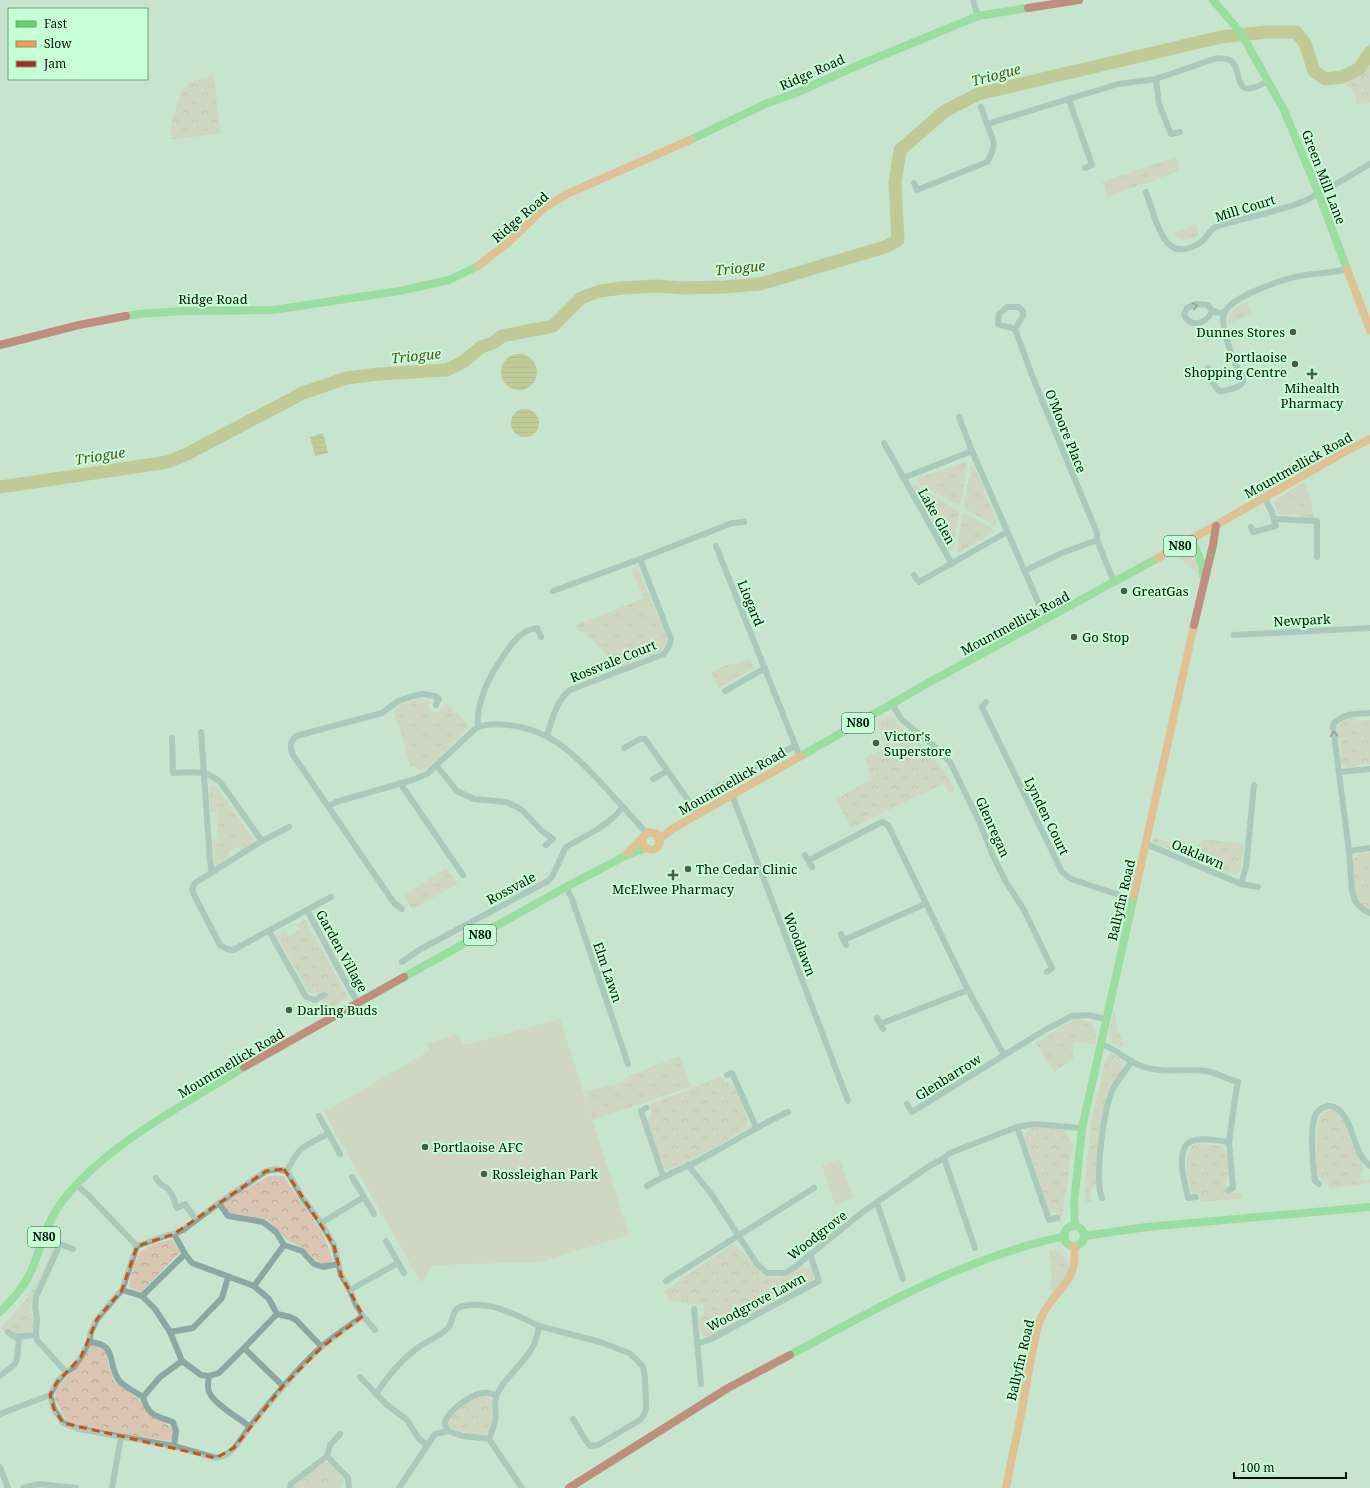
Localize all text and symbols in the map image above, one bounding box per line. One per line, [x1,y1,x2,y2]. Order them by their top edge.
legend [8,8,148,80]
text: Fast [44,15,67,32]
text: Slow [44,35,72,52]
street label: Ridge Road [777,50,847,94]
text: Jam [43,55,66,72]
water label: Triogue [969,59,1023,90]
street label: Green Mill Lane [1298,127,1350,227]
street label: Ridge Road [488,187,552,247]
street label: Mill Court [1213,190,1278,226]
water label: Triogue [714,255,766,280]
street label: Ridge Road [178,290,248,308]
one-way arrow [1192,302,1199,310]
place label: Dunnes Stores [1196,323,1285,341]
marker: Dunnes Stores [1288,327,1298,337]
water label: Triogue [390,343,442,368]
place label: Portlaoise Shopping Centre [1184,348,1287,381]
marker: Portlaoise Shopping Centre [1290,359,1300,369]
marker: Mihealth Pharmacy [1307,369,1317,379]
place label: Mihealth Pharmacy [1281,379,1344,412]
street label: O'Moore Place [1041,386,1091,476]
street label: Mountmellick Road [1241,428,1355,502]
water label: Triogue [73,442,126,469]
street label: Lake Glen [914,485,960,548]
road number: N80 [1164,536,1196,556]
one-way arrow [1207,550,1216,557]
street label: Liogard [734,577,768,629]
place label: GreatGas [1132,582,1189,600]
marker: GreatGas [1119,586,1129,596]
street label: Mountmellick Road [957,587,1073,659]
street label: Newpark [1273,609,1331,630]
place label: Go Stop [1082,628,1129,646]
marker: Go Stop [1069,632,1079,642]
street label: Rossvale Court [567,635,659,686]
road number: N80 [842,713,874,733]
place label: Victor's Superstore [884,727,951,760]
one-way arrow [1329,731,1338,737]
marker: Victor's Superstore [871,738,881,748]
street label: Mountmellick Road [675,743,789,819]
street label: Lynden Court [1020,774,1074,858]
street label: Glenregan [972,794,1015,861]
street label: Oaklawn [1169,835,1228,873]
street label: Ballyfin Road [1103,858,1139,942]
place label: The Cedar Clinic [696,860,797,878]
marker: The Cedar Clinic [683,864,693,874]
street label: Rossvale [483,867,539,909]
marker: McElwee Pharmacy [668,870,678,880]
place label: McElwee Pharmacy [612,880,735,898]
street label: Garden Village [312,907,372,995]
street label: Woodlawn [780,910,821,979]
road number: N80 [464,925,496,945]
street label: Elm Lawn [589,939,627,1005]
place label: Darling Buds [297,1001,378,1019]
marker: Darling Buds [284,1005,294,1015]
street label: Mountmellick Road [174,1024,288,1102]
street label: Glenbarrow [911,1049,985,1104]
place label: Portlaoise AFC [433,1138,523,1156]
marker: Portlaoise AFC [420,1142,430,1152]
place label: Rossleighan Park [492,1165,599,1183]
marker: Rossleighan Park [479,1169,489,1179]
street label: Woodgrove [784,1206,851,1264]
road number: N80 [28,1227,60,1247]
street label: Woodgrove Lawn [704,1268,809,1336]
street label: Ballyfin Road [1002,1318,1038,1402]
scale bar [1234,1454,1346,1480]
text: 100 m [1240,1459,1275,1476]

